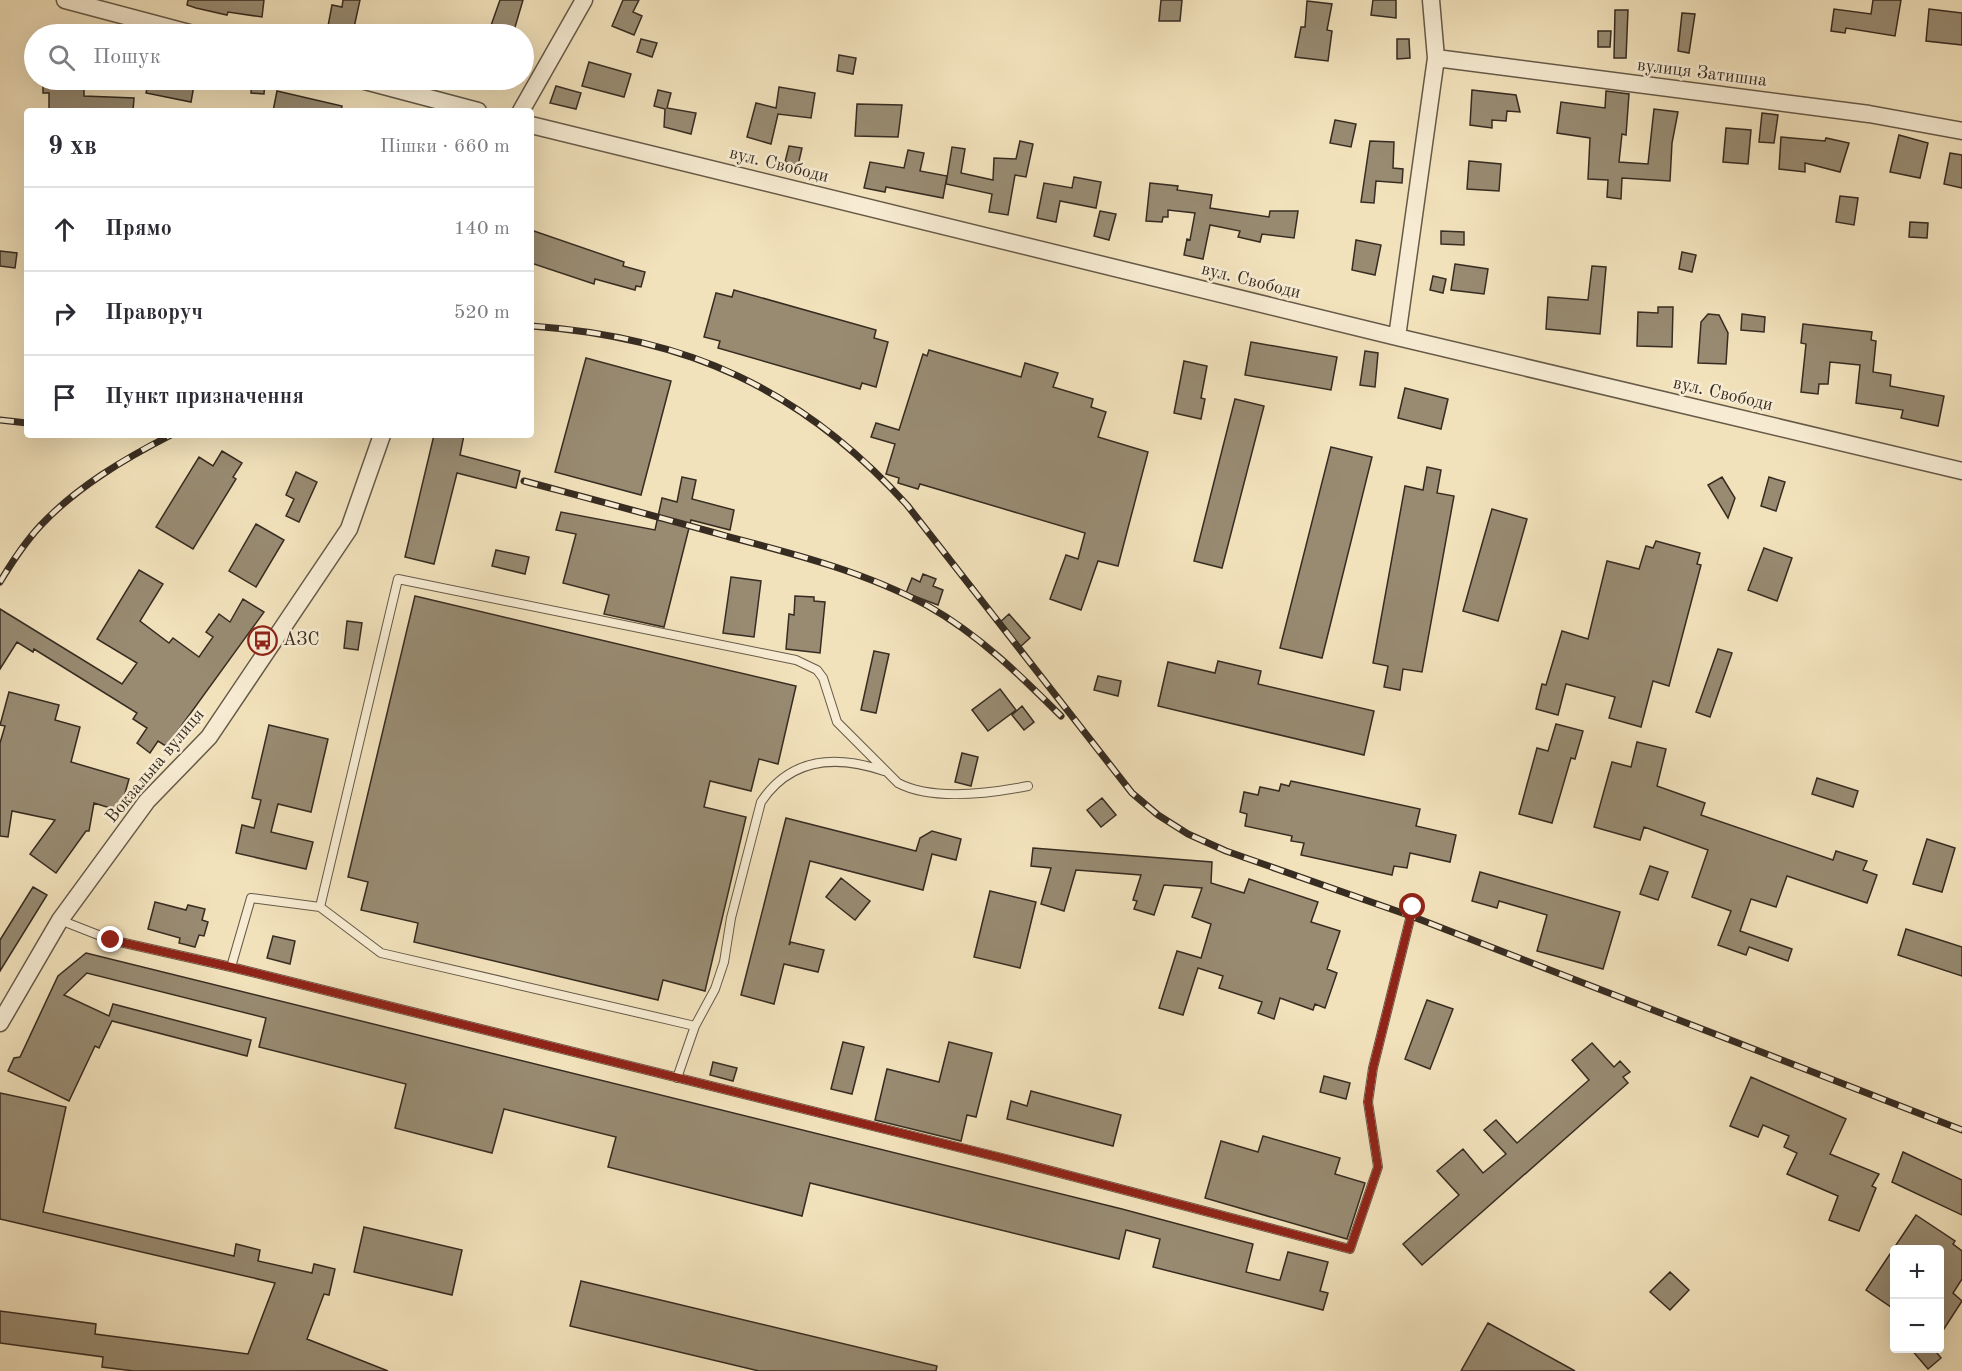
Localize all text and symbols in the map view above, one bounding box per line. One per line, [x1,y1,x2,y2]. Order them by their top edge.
search box [24,24,534,90]
icon: search [45,41,78,74]
text: Пошук [93,46,161,68]
street label: вулиця Затишна [1636,56,1768,90]
text: 9 хв [48,134,97,160]
text: Пішки · 660 m [380,137,510,157]
street label: вул. Свободи [727,144,831,186]
icon: ahead [48,213,81,246]
text: Прямо [105,218,172,240]
text: 140 m [454,219,510,239]
street label: вул. Свободи [1199,260,1303,302]
icon: right [48,297,81,330]
text: Праворуч [105,302,203,324]
text: 520 m [454,303,510,323]
street label: вул. Свободи [1671,374,1775,414]
icon: arrive [48,381,81,414]
text: Пункт призначення [105,386,304,408]
bus stop icon: АЗС [246,624,278,656]
place label: АЗС [283,631,319,649]
street label: Вокзальна вулиця [102,706,208,826]
route start [1399,893,1425,919]
route end [97,926,123,952]
map controls [1890,1245,1944,1353]
button: + [1890,1245,1944,1299]
button: − [1890,1299,1944,1353]

